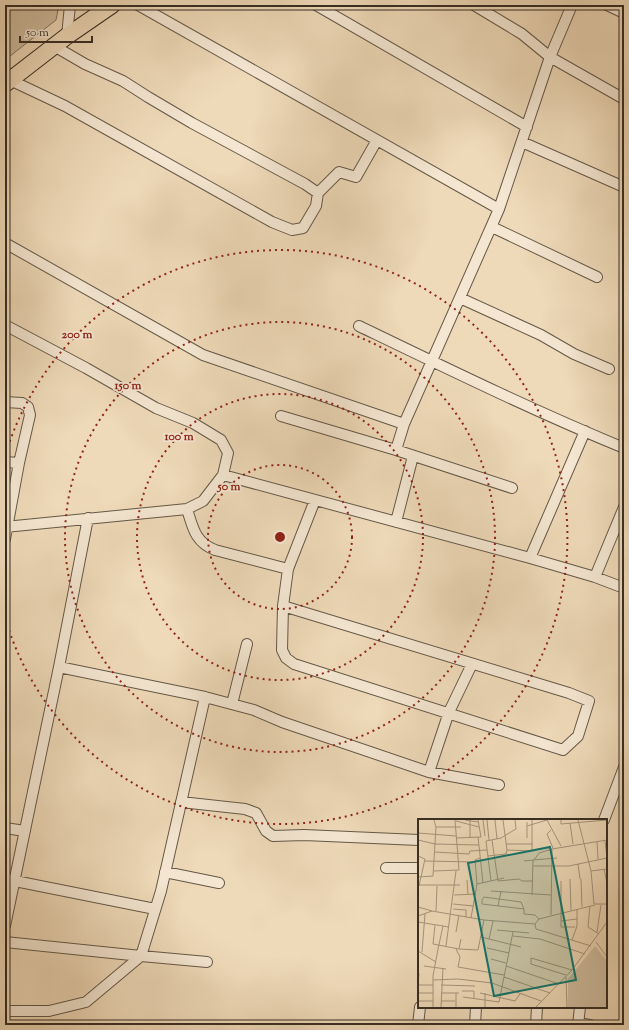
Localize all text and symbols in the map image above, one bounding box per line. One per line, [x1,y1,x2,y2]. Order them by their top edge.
scale bar [20,18,92,44]
text: 50 m [25,24,49,42]
text: 200 m [62,326,92,344]
text: 150 m [113,377,142,395]
text: 100 m [163,428,194,446]
text: 50 m [217,478,241,496]
centre of rings [273,530,287,544]
inset map [418,819,607,1008]

